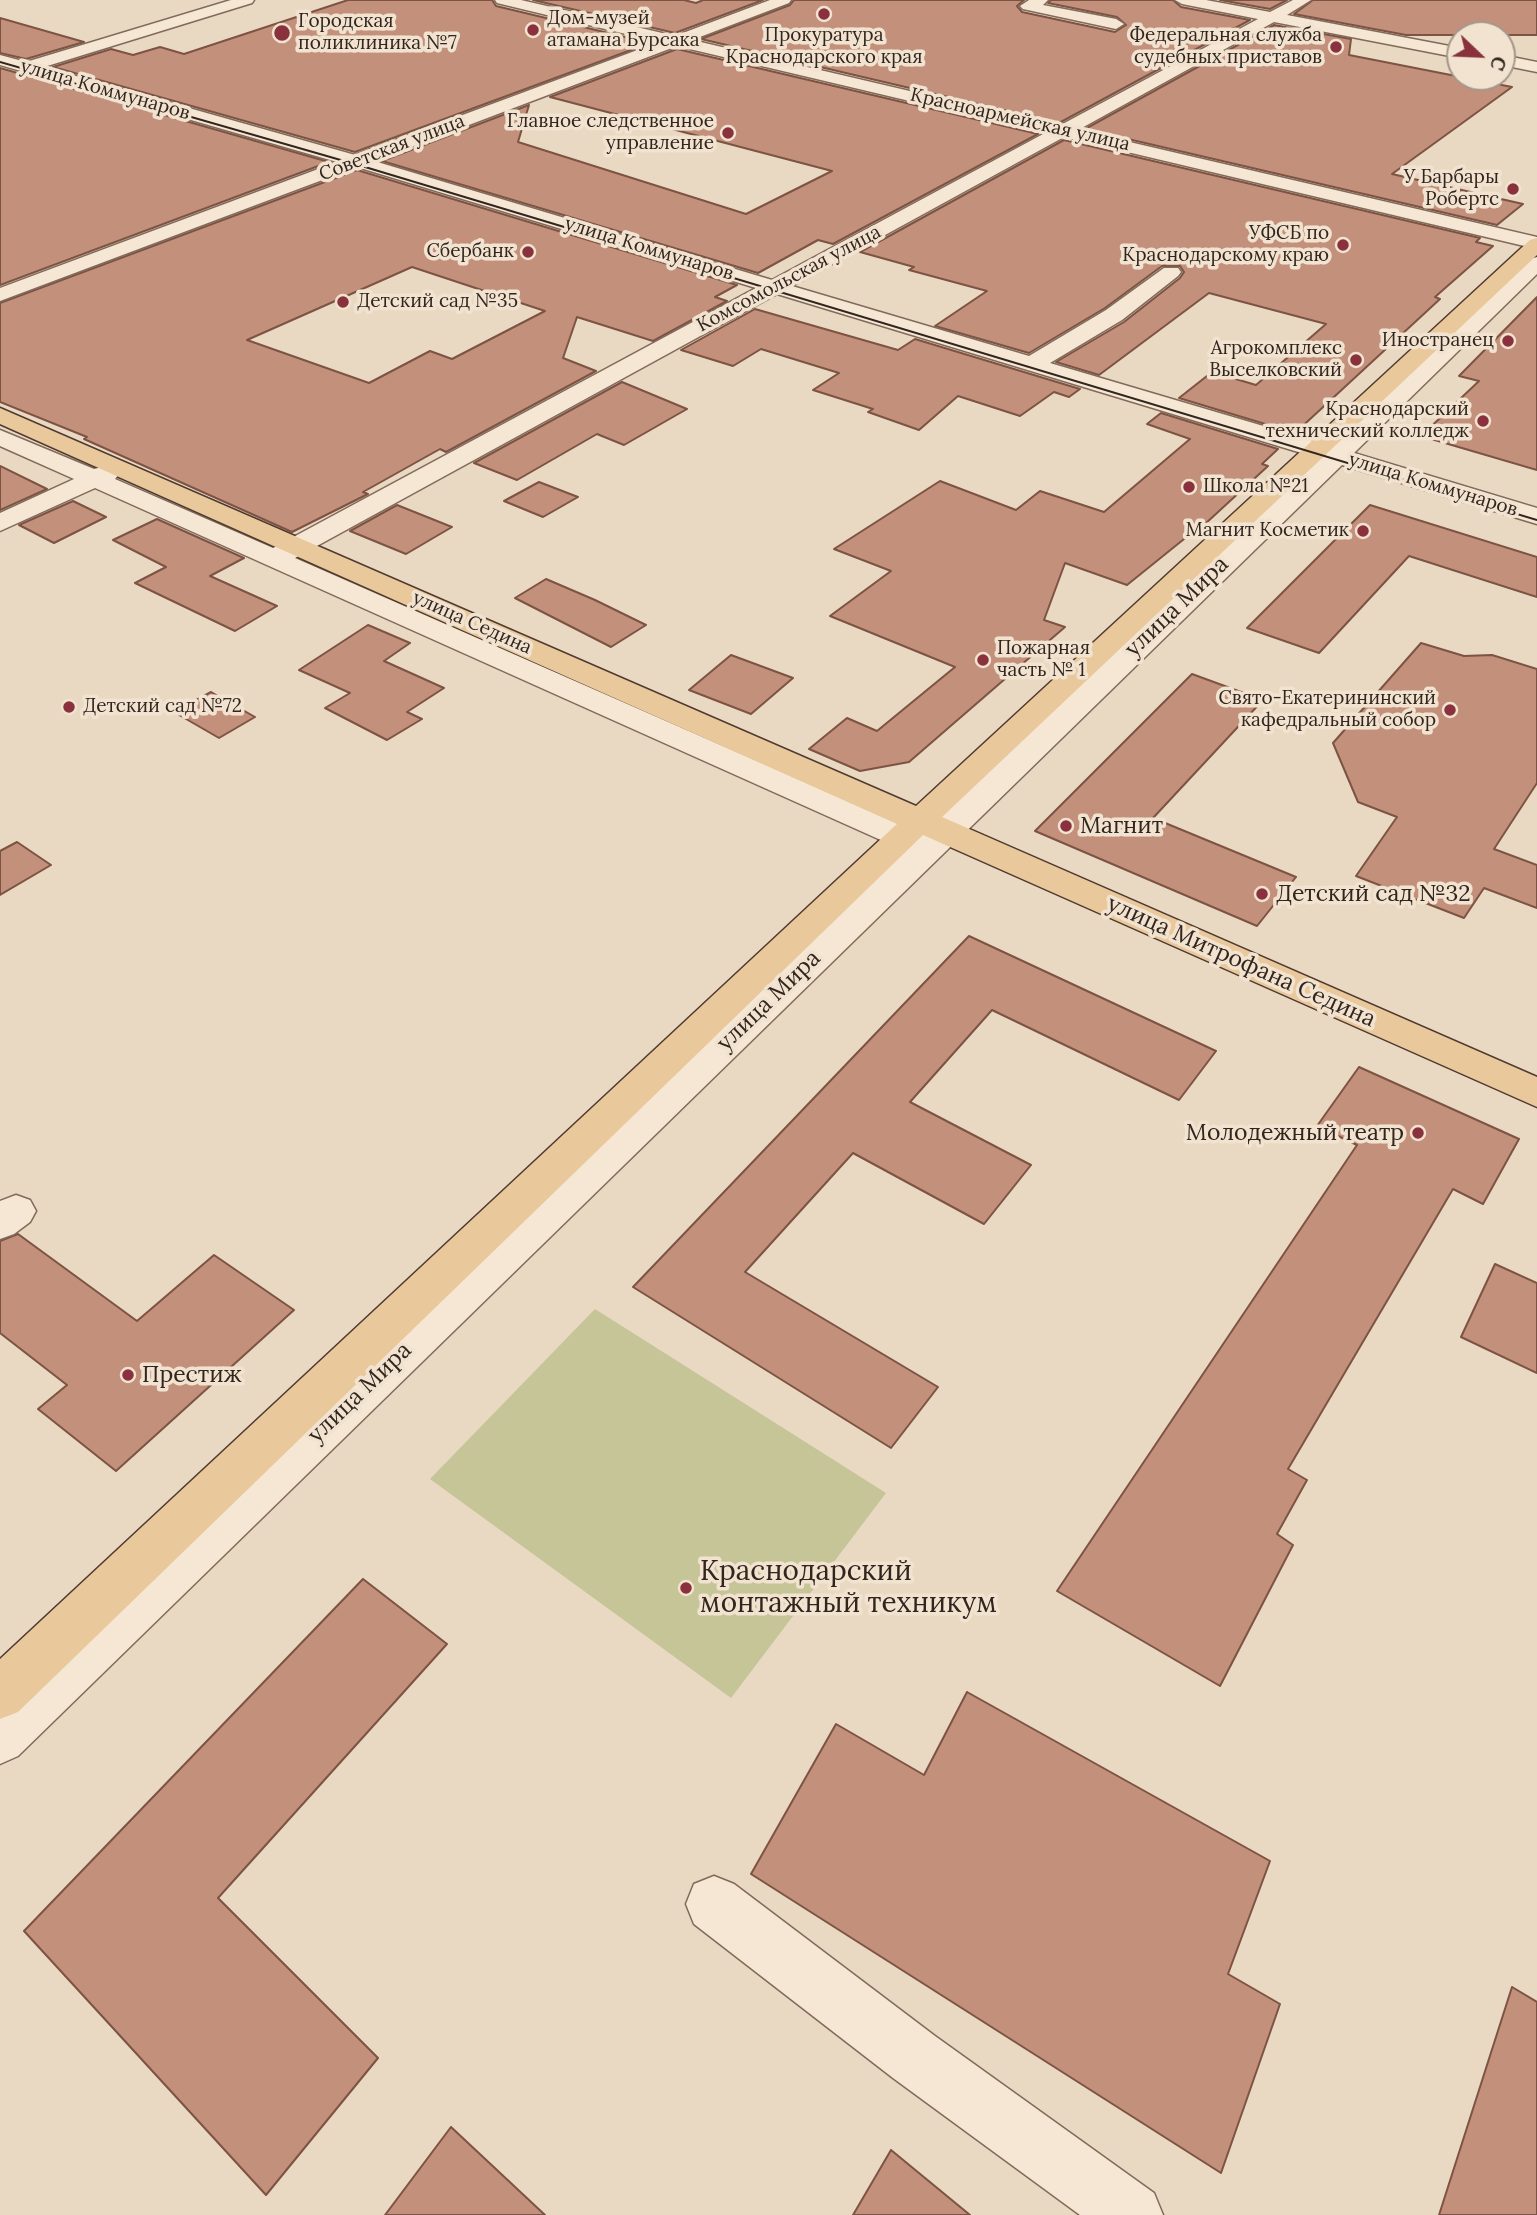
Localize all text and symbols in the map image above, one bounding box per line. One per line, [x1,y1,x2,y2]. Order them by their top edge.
marker: Прокуратура Краснодарского края [816,6,832,22]
place label: Дом-музей атамана Бурсака [547,8,700,52]
place label: Городская поликлиника №7 [298,11,457,55]
north arrow [1446,21,1516,91]
marker: Дом-музей атамана Бурсака [525,22,541,38]
marker: Городская поликлиника №7 [272,23,292,43]
place label: Прокуратура Краснодарского края [726,25,922,69]
place label: Федеральная служба судебных приставов [1130,25,1322,69]
marker: Федеральная служба судебных приставов [1328,39,1344,55]
text: С [1485,53,1512,74]
street label: улица Коммунаров [18,55,192,125]
street label: Красноармейская улица [908,84,1132,156]
street label: Советская улица [316,110,468,186]
place label: Главное следственное управление [507,111,714,155]
marker: Главное следственное управление [720,125,736,141]
place label: У Барбары Робертс [1404,167,1499,211]
marker: У Барбары Робертс [1505,181,1521,197]
street label: улица Коммунаров [562,212,736,286]
street label: Комсомольская улица [693,221,885,337]
place label: УФСБ по Краснодарскому краю [1122,223,1329,267]
marker: УФСБ по Краснодарскому краю [1335,237,1351,253]
place label: Сбербанк [427,241,514,263]
marker: Сбербанк [520,244,536,260]
place label: Детский сад №35 [357,291,518,313]
marker: Детский сад №35 [335,294,351,310]
place label: Иностранец [1382,330,1494,352]
marker: Иностранец [1500,333,1516,349]
place label: Агрокомплекс Выселковский [1209,338,1342,382]
marker: Агрокомплекс Выселковский [1348,352,1364,368]
place label: Краснодарский технический колледж [1266,399,1469,443]
marker: Краснодарский технический колледж [1475,413,1491,429]
street label: улица Коммунаров [1346,448,1520,522]
place label: Школа №21 [1203,476,1308,498]
marker: Школа №21 [1181,479,1197,495]
place label: Магнит Косметик [1186,520,1349,542]
marker: Магнит Косметик [1355,523,1371,539]
street label: улица Мира [1119,551,1235,663]
street label: улица Седина [409,587,535,659]
place label: Пожарная часть № 1 [997,638,1090,682]
marker: Пожарная часть № 1 [975,652,991,668]
place label: Свято-Екатерининский кафедральный собор [1219,688,1436,732]
place label: Детский сад №72 [83,696,242,718]
marker: Детский сад №72 [61,699,77,715]
marker: Свято-Екатерининский кафедральный собор [1442,702,1458,718]
place label: Магнит [1080,812,1163,840]
marker: Магнит [1058,818,1074,834]
place label: Детский сад №32 [1276,880,1471,908]
marker: Детский сад №32 [1254,886,1270,902]
street label: улица Митрофана Седина [1102,890,1380,1034]
street label: улица Мира [711,945,827,1057]
place label: Молодежный театр [1186,1119,1404,1147]
marker: Молодежный театр [1410,1125,1426,1141]
street label: улица Мира [302,1337,418,1449]
place label: Престиж [142,1361,241,1389]
marker: Престиж [120,1367,136,1383]
place label: Краснодарский монтажный техникум [700,1555,997,1621]
marker: Краснодарский монтажный техникум [678,1580,694,1596]

